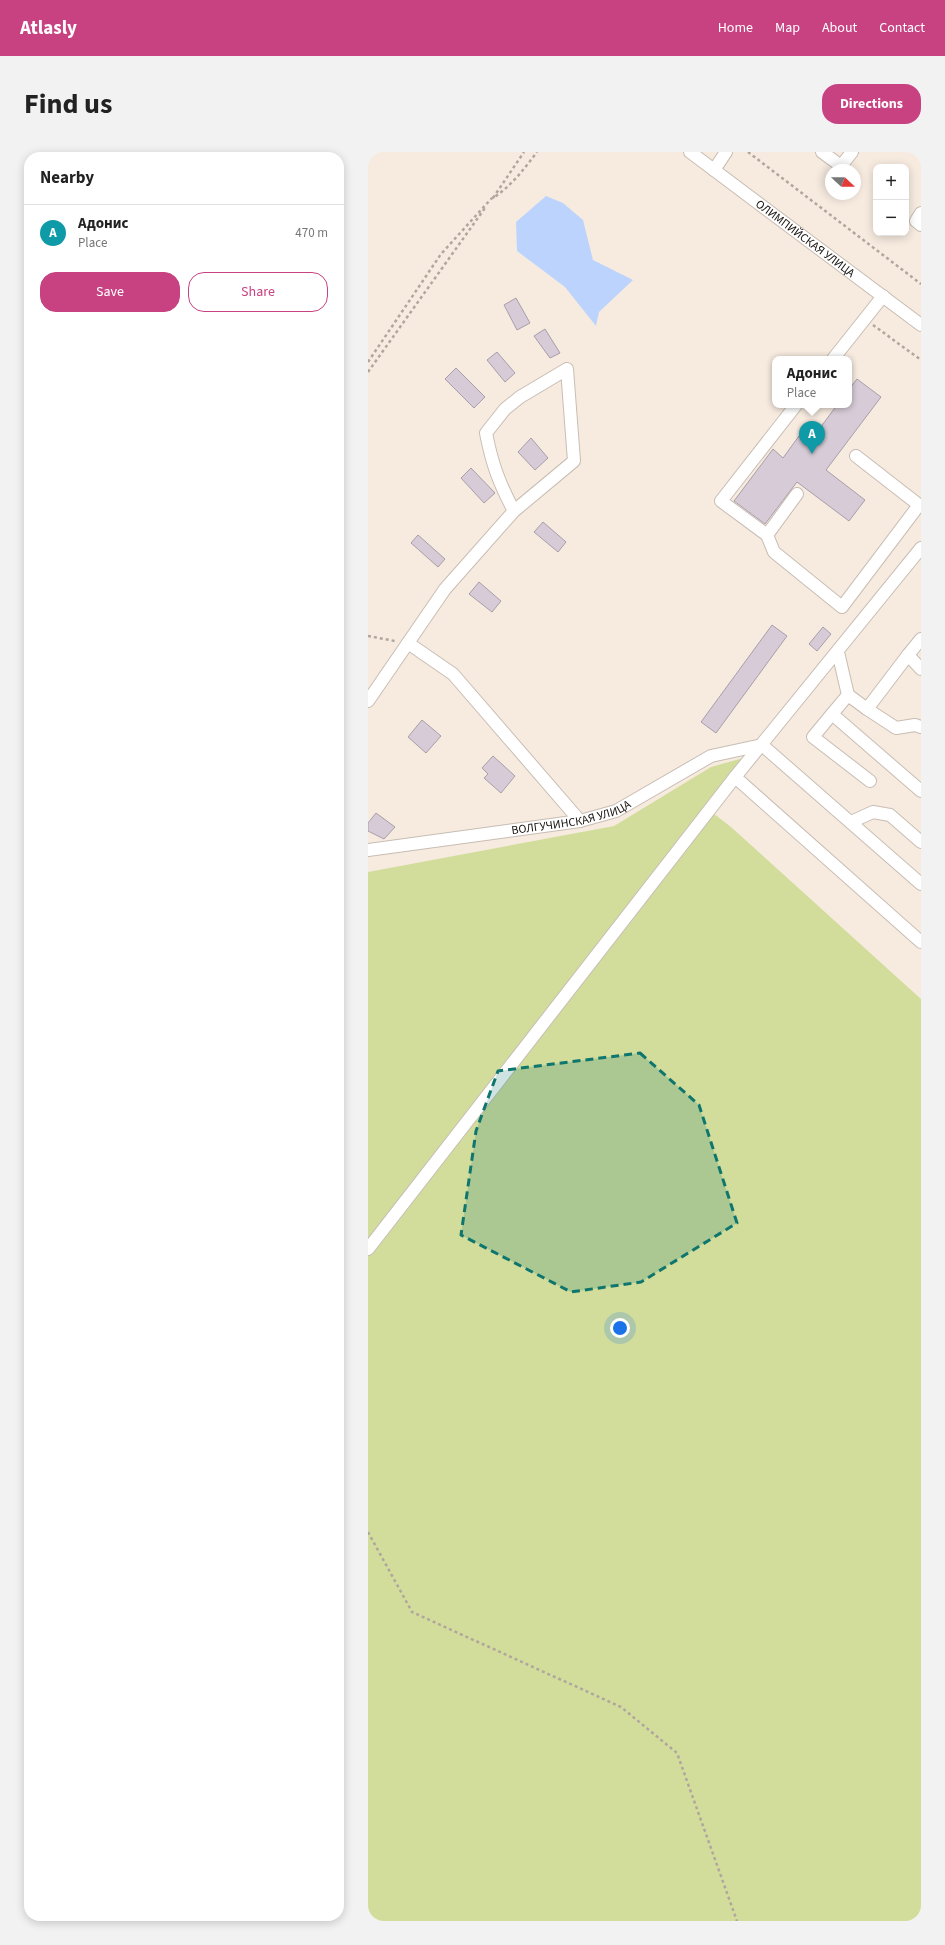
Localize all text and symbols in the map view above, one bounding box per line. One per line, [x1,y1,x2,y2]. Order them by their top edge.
text: Atlasly [20,15,77,42]
text: Home [718,18,753,38]
text: Map [775,18,800,38]
text: About [822,18,857,38]
text: Contact [879,18,925,38]
text: Find us [24,84,112,124]
button: Directions [822,84,921,124]
north arrow [825,164,861,200]
map controls [873,164,909,236]
button: + [873,164,909,200]
text: Nearby [40,166,94,190]
street label: ОЛИМПИЙСКАЯ УЛИЦА [752,196,859,282]
button: − [873,200,909,236]
text: Адонис [78,213,128,234]
text: A [49,224,57,242]
text: 470 m [295,224,328,242]
text: Place [78,234,107,252]
button: Save [40,272,180,312]
button: Share [188,272,328,312]
popup [772,356,852,408]
text: Адонис [787,363,837,384]
text: Place [787,384,816,402]
pin: A [799,421,825,454]
street label: ВОЛГУЧИНСКАЯ УЛИЦА [510,796,635,839]
your location [610,1318,630,1338]

